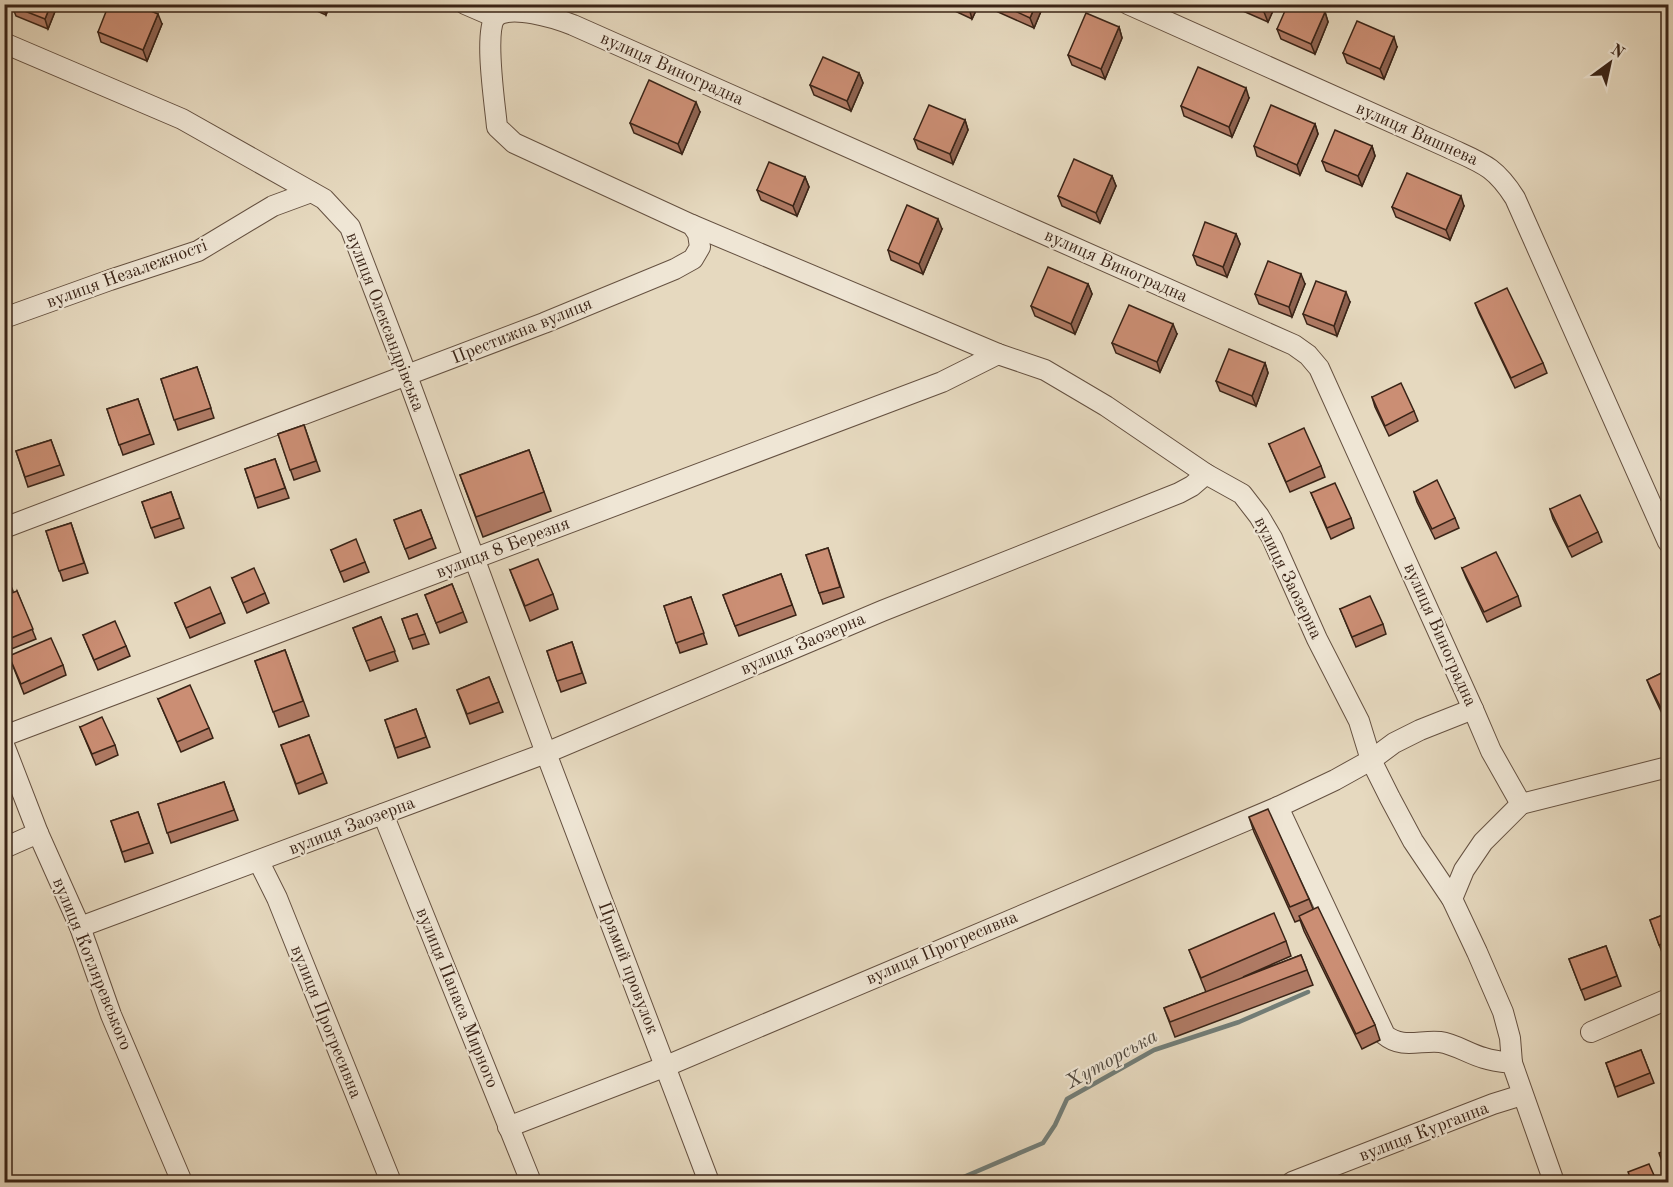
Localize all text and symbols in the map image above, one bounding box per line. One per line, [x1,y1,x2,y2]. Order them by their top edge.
street label: вулиця Виноградна [598,29,746,109]
north arrow [1580,33,1640,93]
text: N [1608,42,1627,63]
street label: вулиця Вишнева [1353,99,1481,169]
street label: вулиця Виноградна [1042,226,1190,306]
street label: вулиця Олександрівська [343,230,427,414]
street label: вулиця Незалежності [44,236,210,311]
street label: Престижна вулиця [449,295,595,367]
street label: вулиця 8 Березня [434,514,572,582]
street label: вулиця Заозерна [1251,514,1325,642]
street label: вулиця Виноградна [1400,561,1480,709]
street label: вулиця Заозерна [738,610,868,678]
street label: вулиця Заозерна [286,794,418,858]
street label: вулиця Котляревського [49,875,135,1053]
street label: Прямий провулок [595,899,661,1037]
street label: вулиця Панаса Мирного [413,905,501,1091]
street label: вулиця Прогресивна [863,908,1021,988]
street label: вулиця Прогресивна [287,943,365,1101]
water label: Хуторська [1062,1026,1162,1094]
street label: вулиця Курганна [1357,1099,1491,1165]

